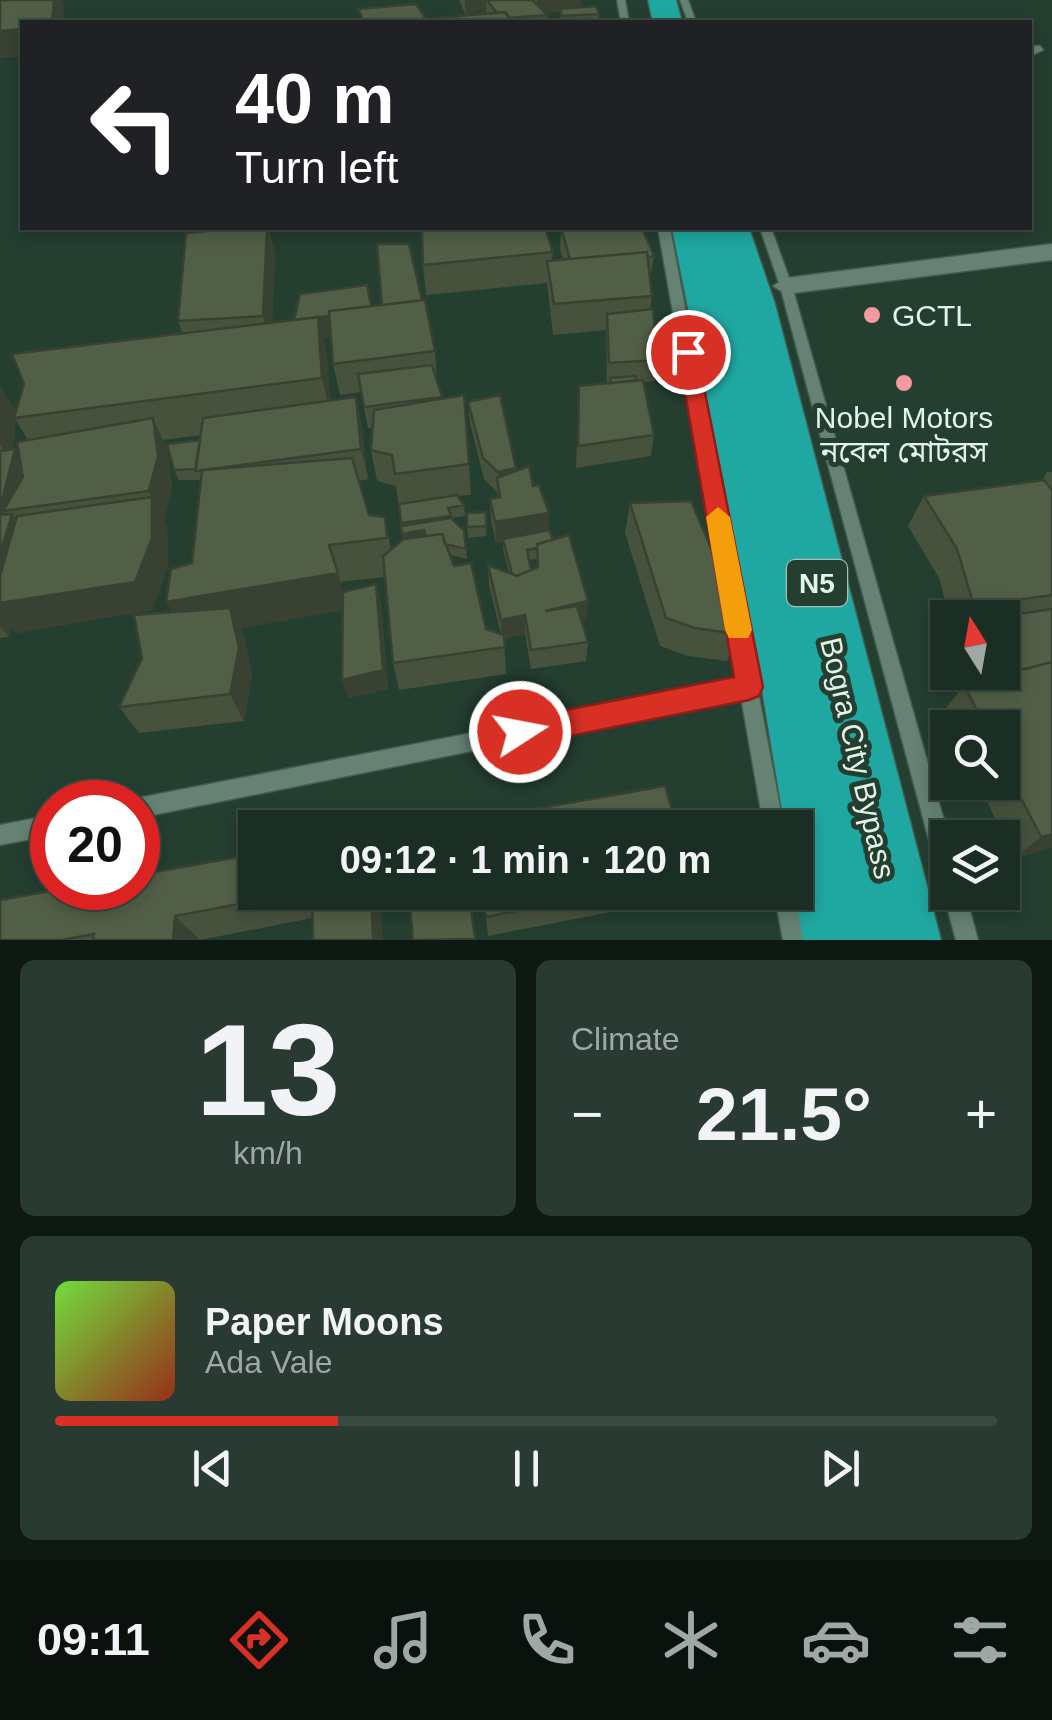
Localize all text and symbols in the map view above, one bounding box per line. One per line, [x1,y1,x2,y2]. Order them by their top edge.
icon: left [70,60,200,190]
text: 40 m [235,60,395,138]
text: Turn left [235,142,398,193]
place label: GCTL [892,299,972,332]
marker: GCTL [861,304,883,326]
pin [646,310,731,395]
icon: arrive [661,325,716,380]
marker: Nobel Motors নবেল মোটরস [893,372,915,394]
place label: Nobel Motors নবেল মোটরস [815,401,993,468]
road number: N5 [787,560,847,606]
north arrow [930,600,1020,690]
map controls [930,600,1020,910]
street label: Bogra City Bypass [814,634,902,882]
position arrow [468,680,572,784]
button: search [930,710,1020,800]
speed limit sign: 20 [30,780,160,910]
button: layers [930,820,1020,910]
text: 09:12 · 1 min · 120 m [340,839,711,881]
text: 13 [196,997,340,1143]
text: Climate [571,1021,679,1057]
text: 21.5° [696,1072,872,1156]
text: − [571,1083,603,1145]
text: + [965,1083,997,1145]
text: km/h [233,1135,303,1171]
text: Paper Moons [205,1301,444,1343]
text: Ada Vale [205,1344,333,1380]
icon: previous [185,1441,240,1496]
icon: pause [499,1441,554,1496]
icon: next [813,1441,868,1496]
icon: directions [224,1605,294,1675]
icon: music [368,1605,438,1675]
icon: phone [512,1605,582,1675]
icon: climate [656,1605,726,1675]
icon: car [801,1605,871,1675]
icon: filters [945,1605,1015,1675]
text: 09:11 [37,1614,150,1665]

